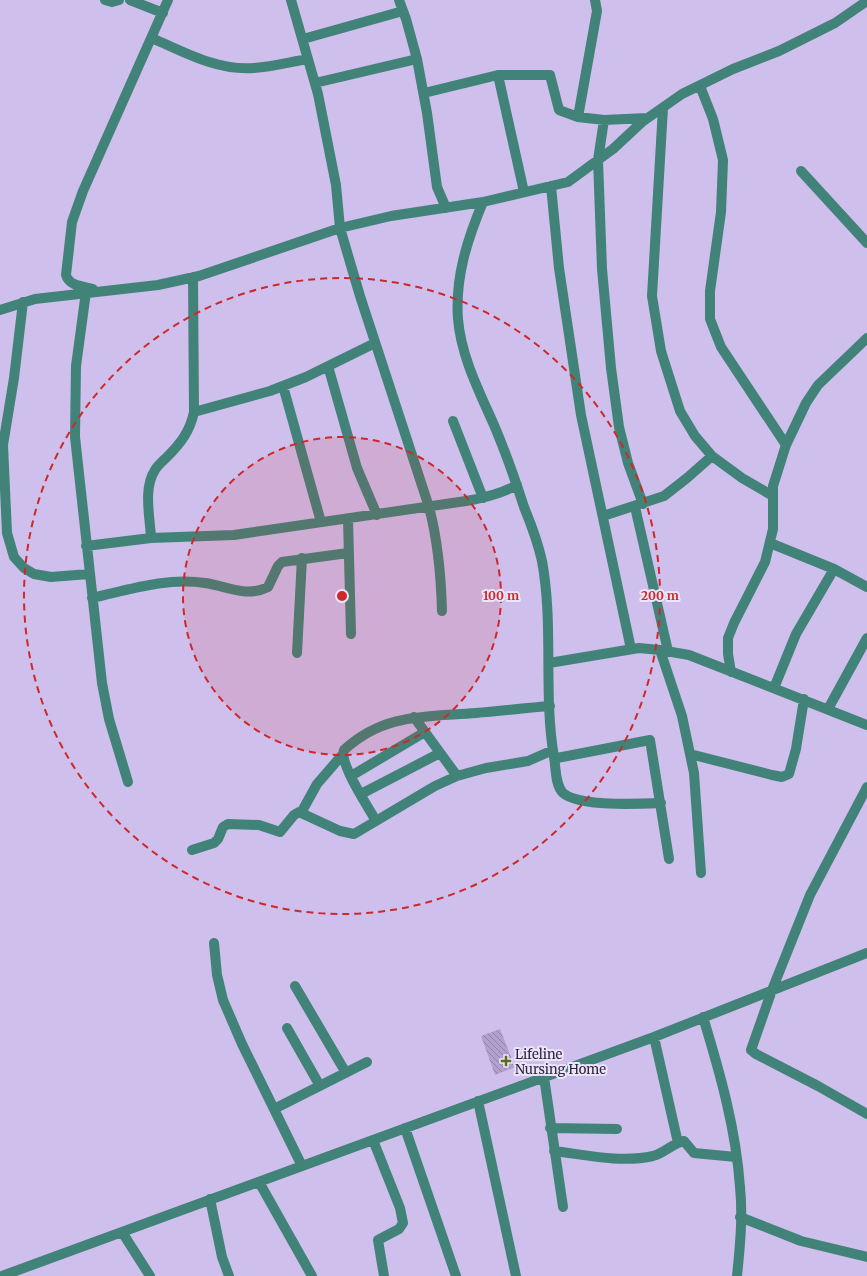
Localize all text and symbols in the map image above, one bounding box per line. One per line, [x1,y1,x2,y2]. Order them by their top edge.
text: 100 m [483,588,519,603]
text: 200 m [641,588,679,603]
centre of rings [335,589,349,603]
place label: Lifeline Nursing Home [515,1046,606,1078]
marker: Lifeline Nursing Home [500,1055,512,1067]

